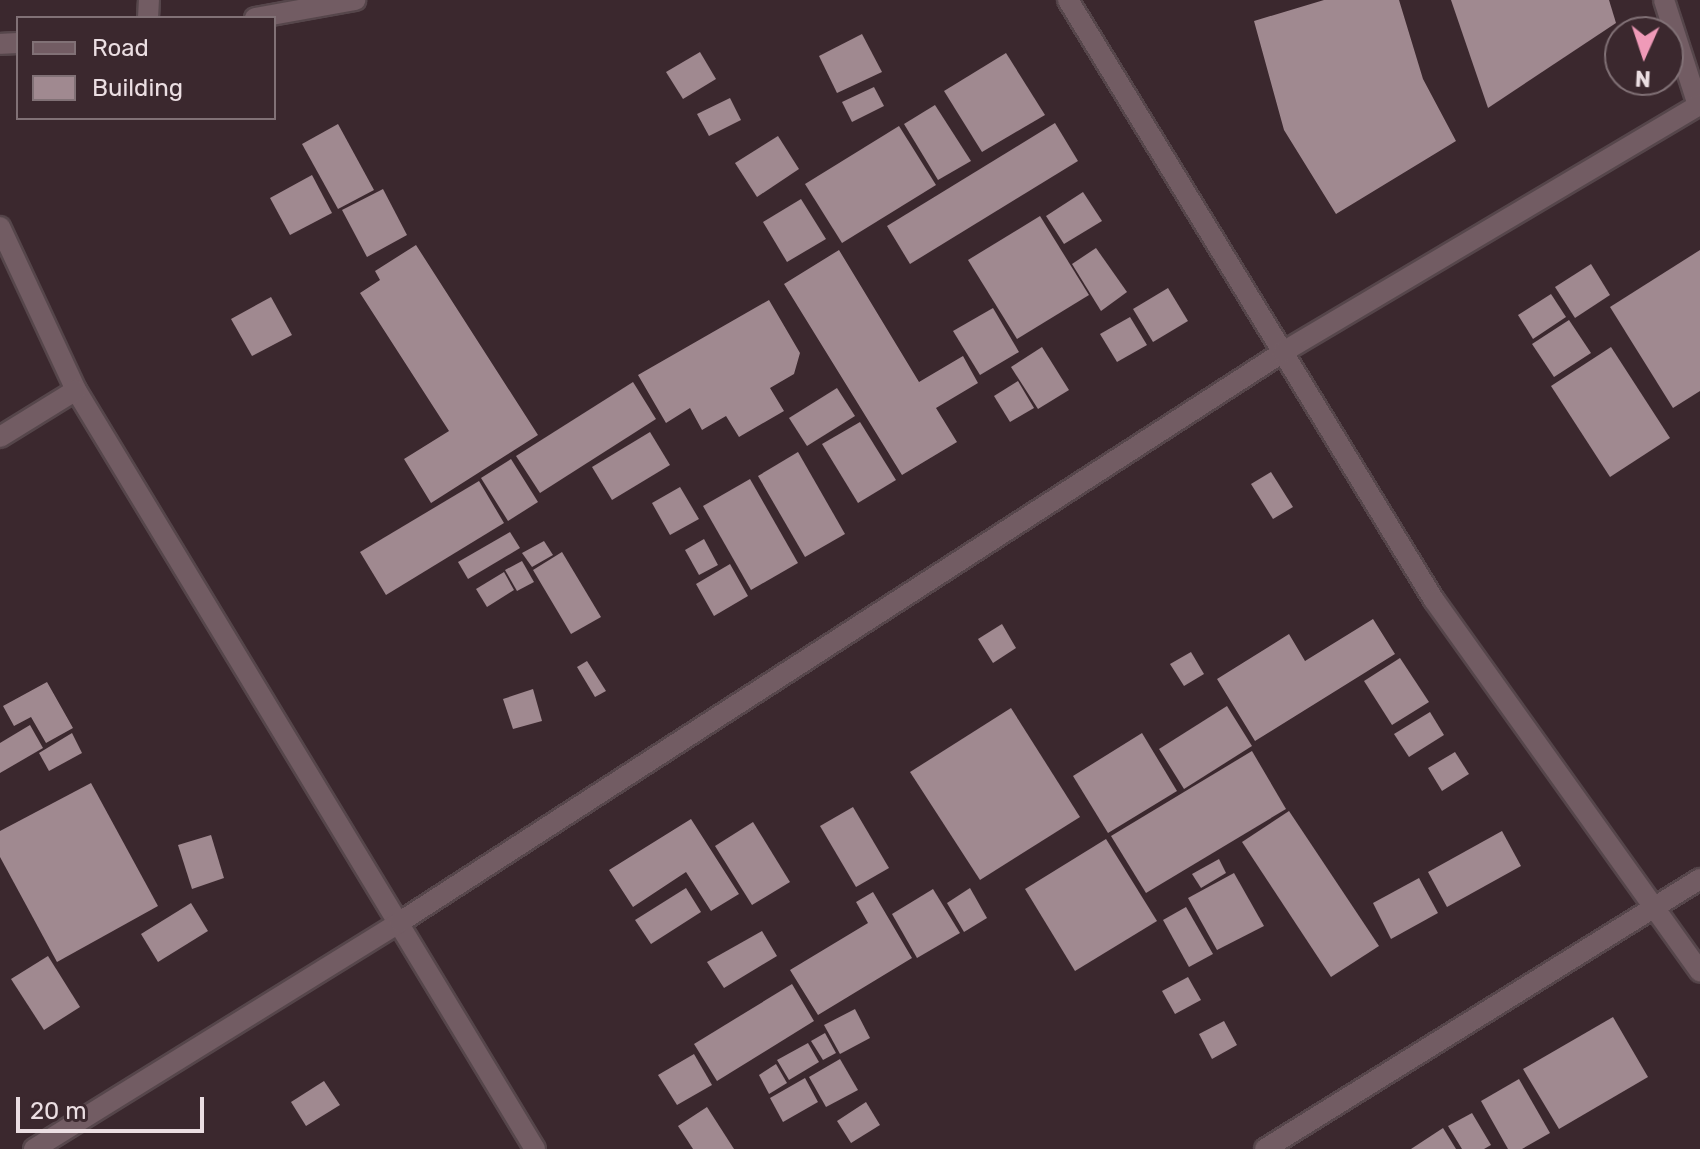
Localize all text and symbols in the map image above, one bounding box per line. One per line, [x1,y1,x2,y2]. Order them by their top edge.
legend [16,16,276,120]
north arrow [1604,16,1684,96]
text: Road [92,34,149,62]
text: N [1634,65,1651,92]
text: Building [92,74,183,102]
scale bar [20,1081,208,1131]
text: 20 m [30,1097,87,1125]

